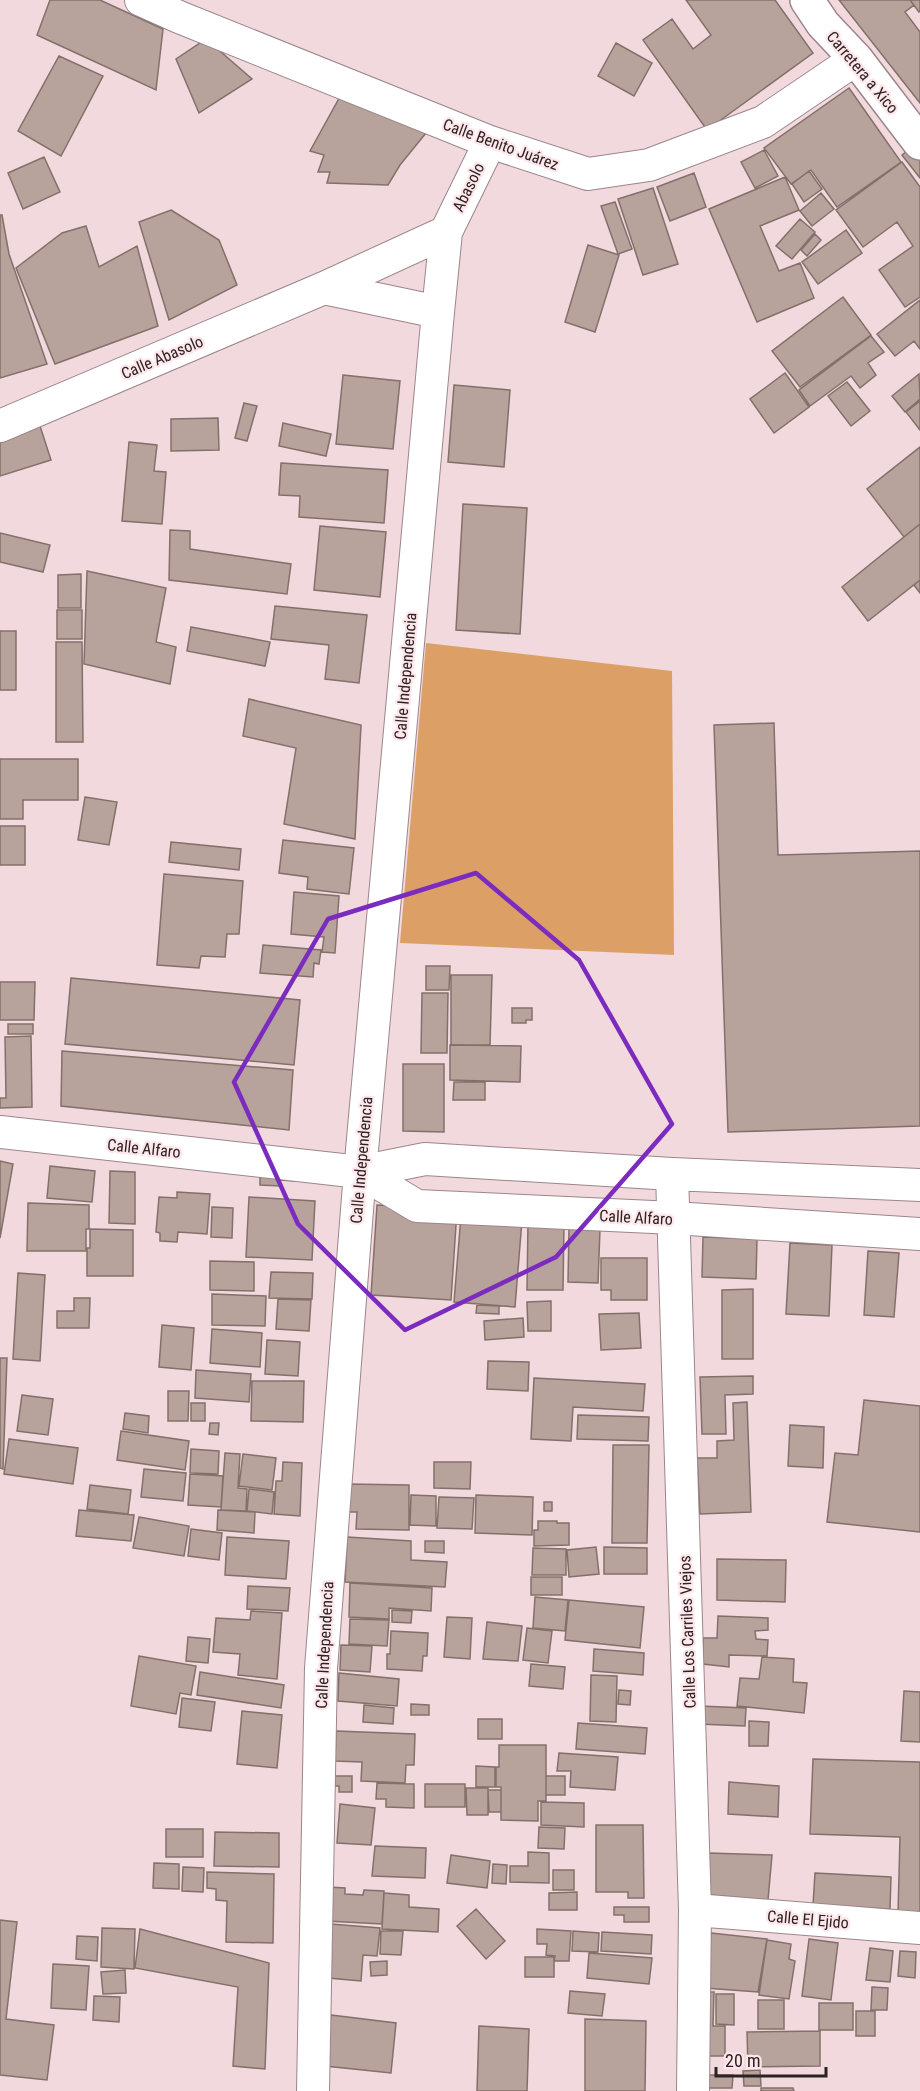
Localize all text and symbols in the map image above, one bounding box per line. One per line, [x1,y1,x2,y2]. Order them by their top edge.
street label: Carretera a Xico [823,27,902,117]
street label: Calle Benito Juárez [440,115,561,174]
street label: Abasolo [449,160,488,215]
street label: Calle Abasolo [118,332,206,383]
street label: Calle Independencia [390,612,421,740]
street label: Calle Independencia [346,1096,377,1224]
street label: Calle Alfaro [106,1135,182,1162]
street label: Calle Alfaro [599,1206,673,1229]
street label: Calle Los Carriles Viejos [675,1555,700,1709]
street label: Calle Independencia [312,1581,337,1709]
street label: Calle El Ejido [766,1906,849,1933]
scale bar [716,2040,826,2078]
text: 20 m [725,2050,760,2071]

